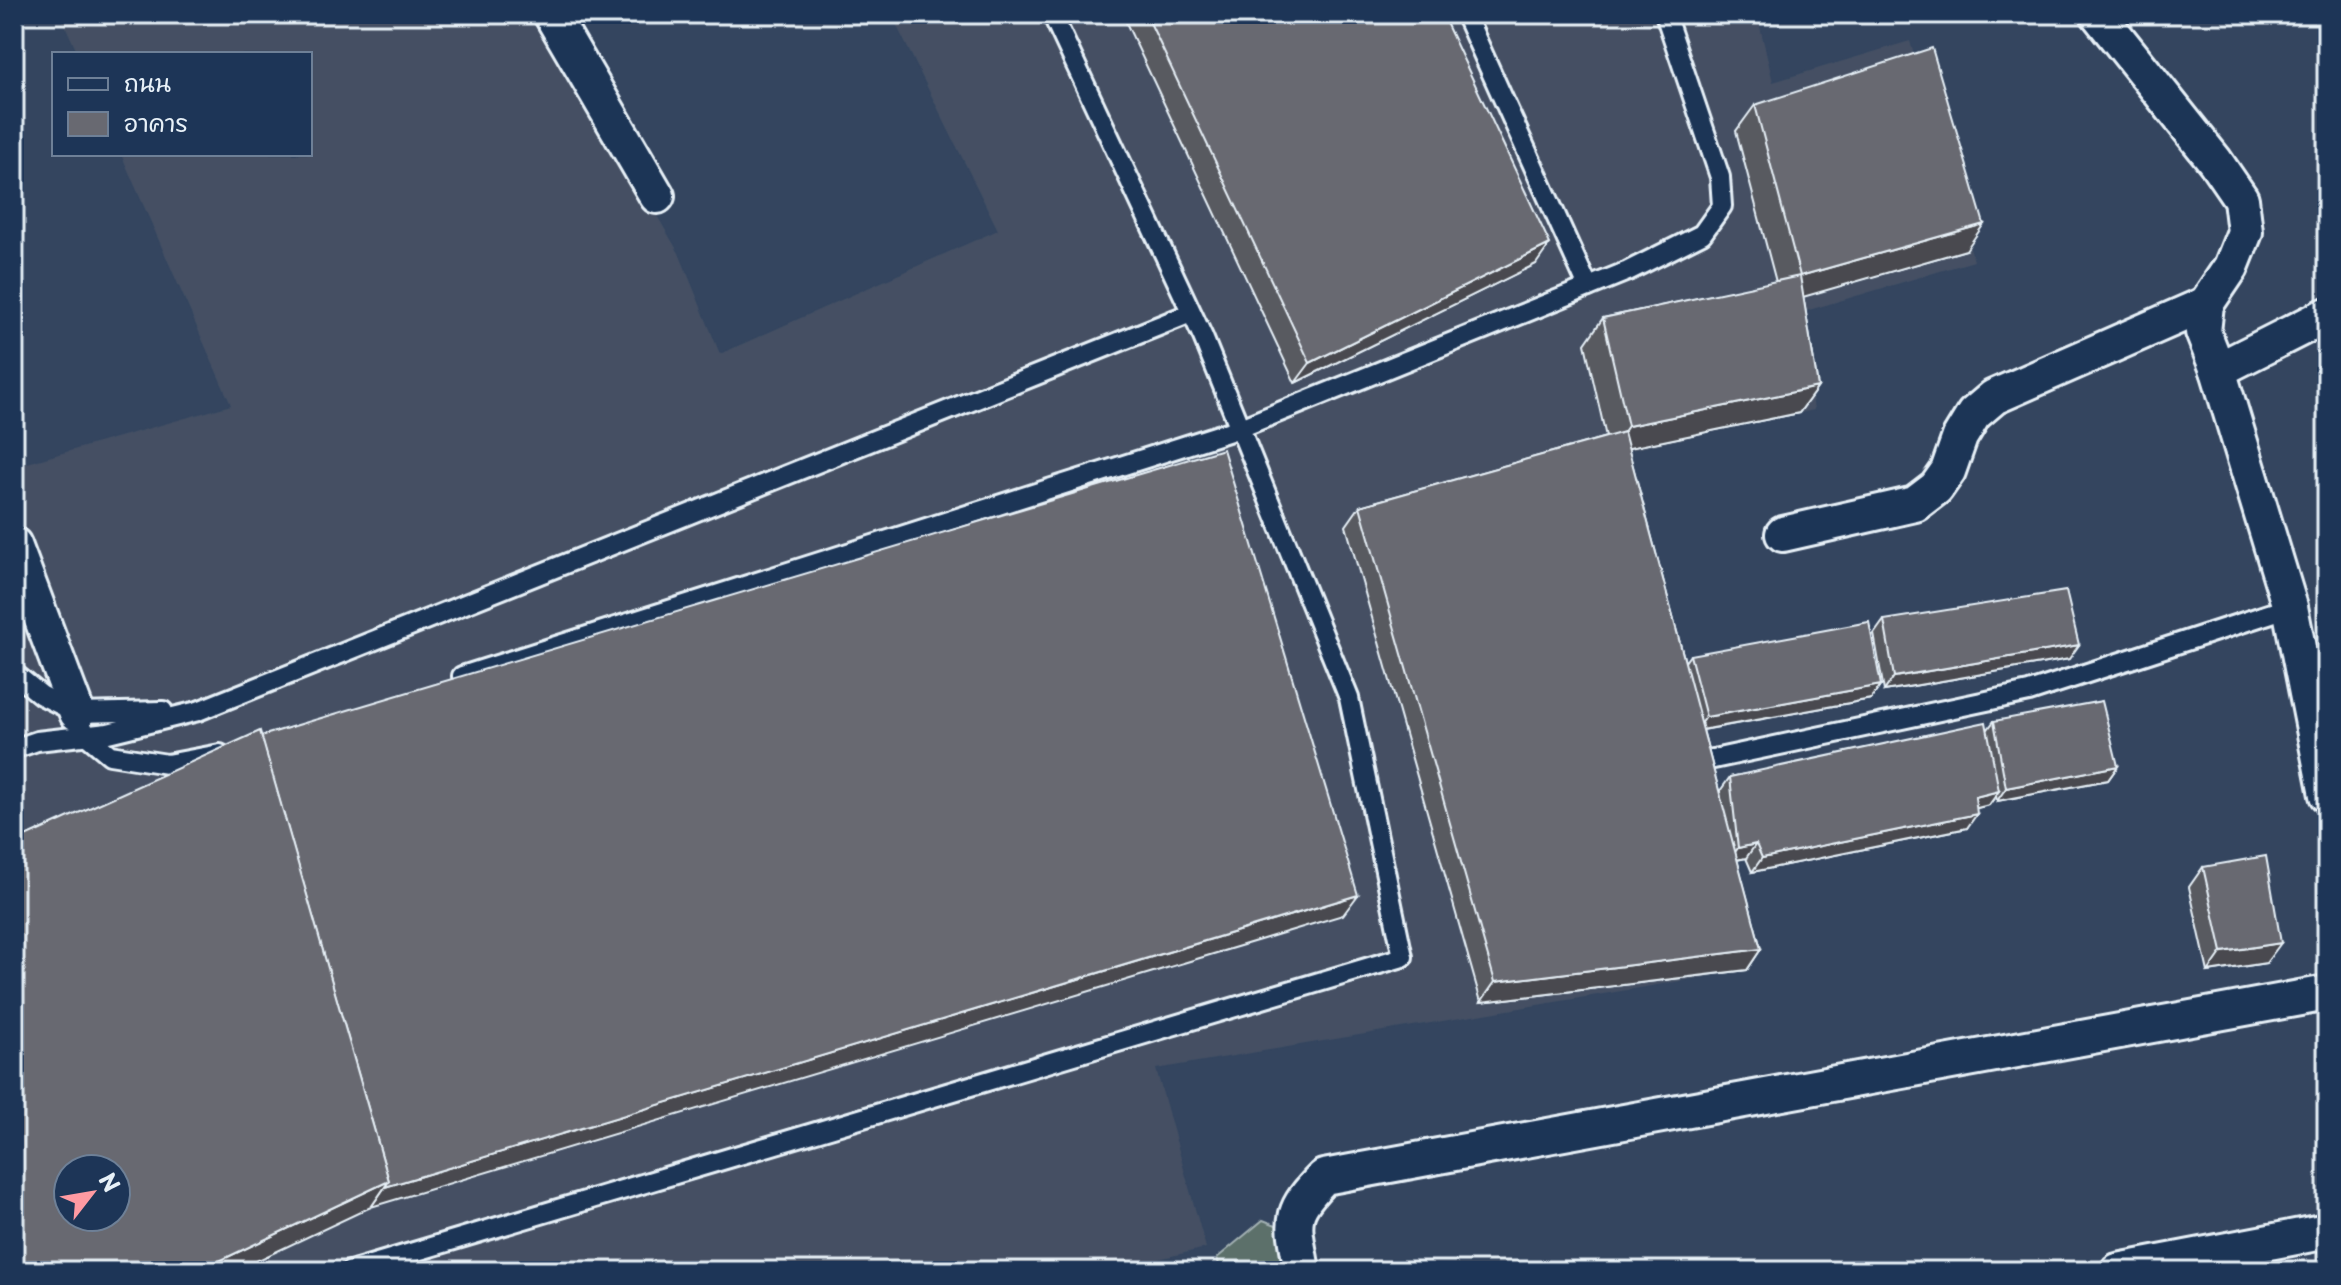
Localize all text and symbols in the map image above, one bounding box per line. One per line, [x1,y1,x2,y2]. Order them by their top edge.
legend [52,52,312,156]
text: ถนน [124,64,171,100]
text: อาคาร [124,104,188,140]
north arrow [52,1153,132,1233]
text: N [92,1166,129,1198]

